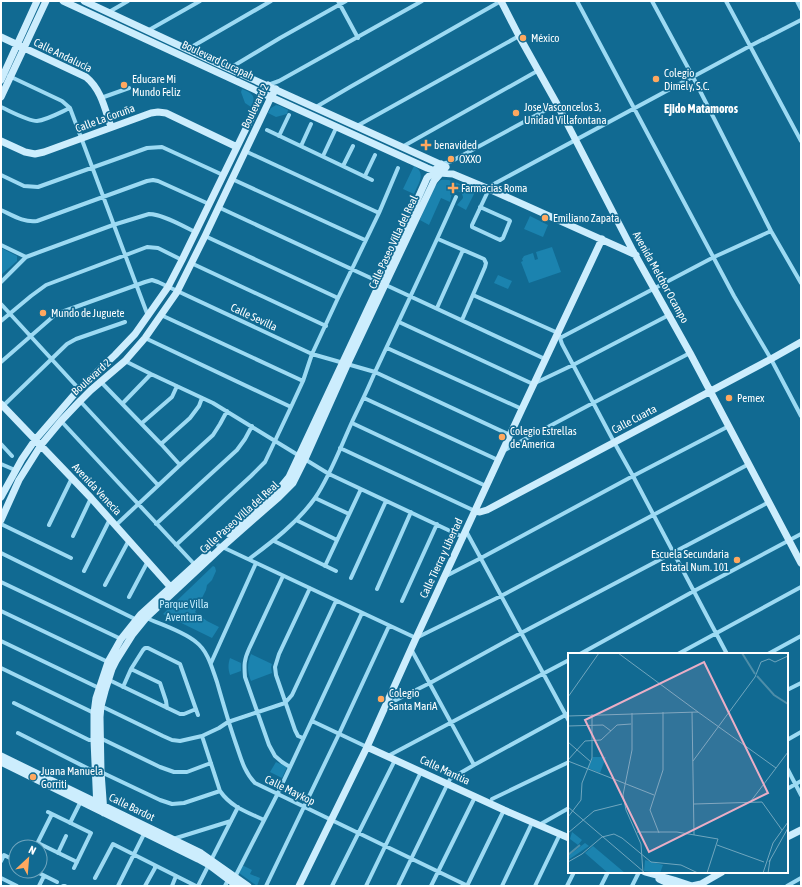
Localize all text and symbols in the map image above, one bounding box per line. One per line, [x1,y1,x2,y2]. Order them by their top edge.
place label: México [531,32,559,44]
marker: México [518,33,528,43]
street label: Calle Andalucía [32,36,94,74]
street label: Boulevard Cucapah [180,38,256,82]
place label: Colegio Dimely, S.C. [664,67,710,92]
place label: Educare Mi Mundo Feliz [132,73,181,98]
marker: Colegio Dimely, S.C. [651,74,661,84]
marker: Educare Mi Mundo Feliz [119,80,129,90]
street label: Boulevard 2 [239,82,271,130]
place label: Jose Vasconcelos 3, Unidad Villafontana [524,101,607,126]
street label: Calle La Coruña [74,102,136,134]
district label: Ejido Matamoros [664,102,739,116]
marker: Jose Vasconcelos 3, Unidad Villafontana [511,108,521,118]
place label: benavided [434,139,477,151]
marker: benavided [421,140,431,150]
place label: OXXO [459,153,481,165]
marker: OXXO [446,154,456,164]
place label: Farmacias Roma [461,182,527,194]
marker: Farmacias Roma [448,183,458,193]
street label: Calle Paseo Villa del Real [366,193,420,291]
place label: Emiliano Zapata [553,212,619,224]
marker: Emiliano Zapata [540,213,550,223]
street label: Avenida Melchor Ocampo [631,229,691,325]
street label: Calle Sevilla [229,301,279,333]
place label: Mundo de Juguete [51,307,125,319]
marker: Mundo de Juguete [38,308,48,318]
street label: Boulevard 2 [69,356,113,398]
place label: Pemex [737,392,765,404]
marker: Pemex [724,393,734,403]
street label: Calle Cuarta [610,402,658,436]
place label: Colegio Estrellas de America [510,425,577,450]
marker: Colegio Estrellas de America [497,432,507,442]
street label: Avenida Venecia [70,461,124,517]
street label: Calle Paseo Villa del Real [197,478,281,555]
street label: Calle Tierra y Libertad [417,516,465,600]
place label: Escuela Secundaria Estatal Num. 101 [651,548,729,573]
marker: Escuela Secundaria Estatal Num. 101 [732,555,742,565]
park label: Parque Villa Aventura [159,598,209,623]
inset map [568,653,788,873]
place label: Colegio Santa MariA [389,687,438,712]
marker: Colegio Santa MariA [376,694,386,704]
street label: Calle Mantúa [418,753,472,787]
place label: Juana Manuela Gorriti [41,765,103,790]
marker: Juana Manuela Gorriti [28,772,38,782]
street label: Calle Maykop [263,773,317,807]
street label: Calle Bardot [107,791,157,823]
north arrow [8,839,48,879]
text: N [27,843,38,857]

